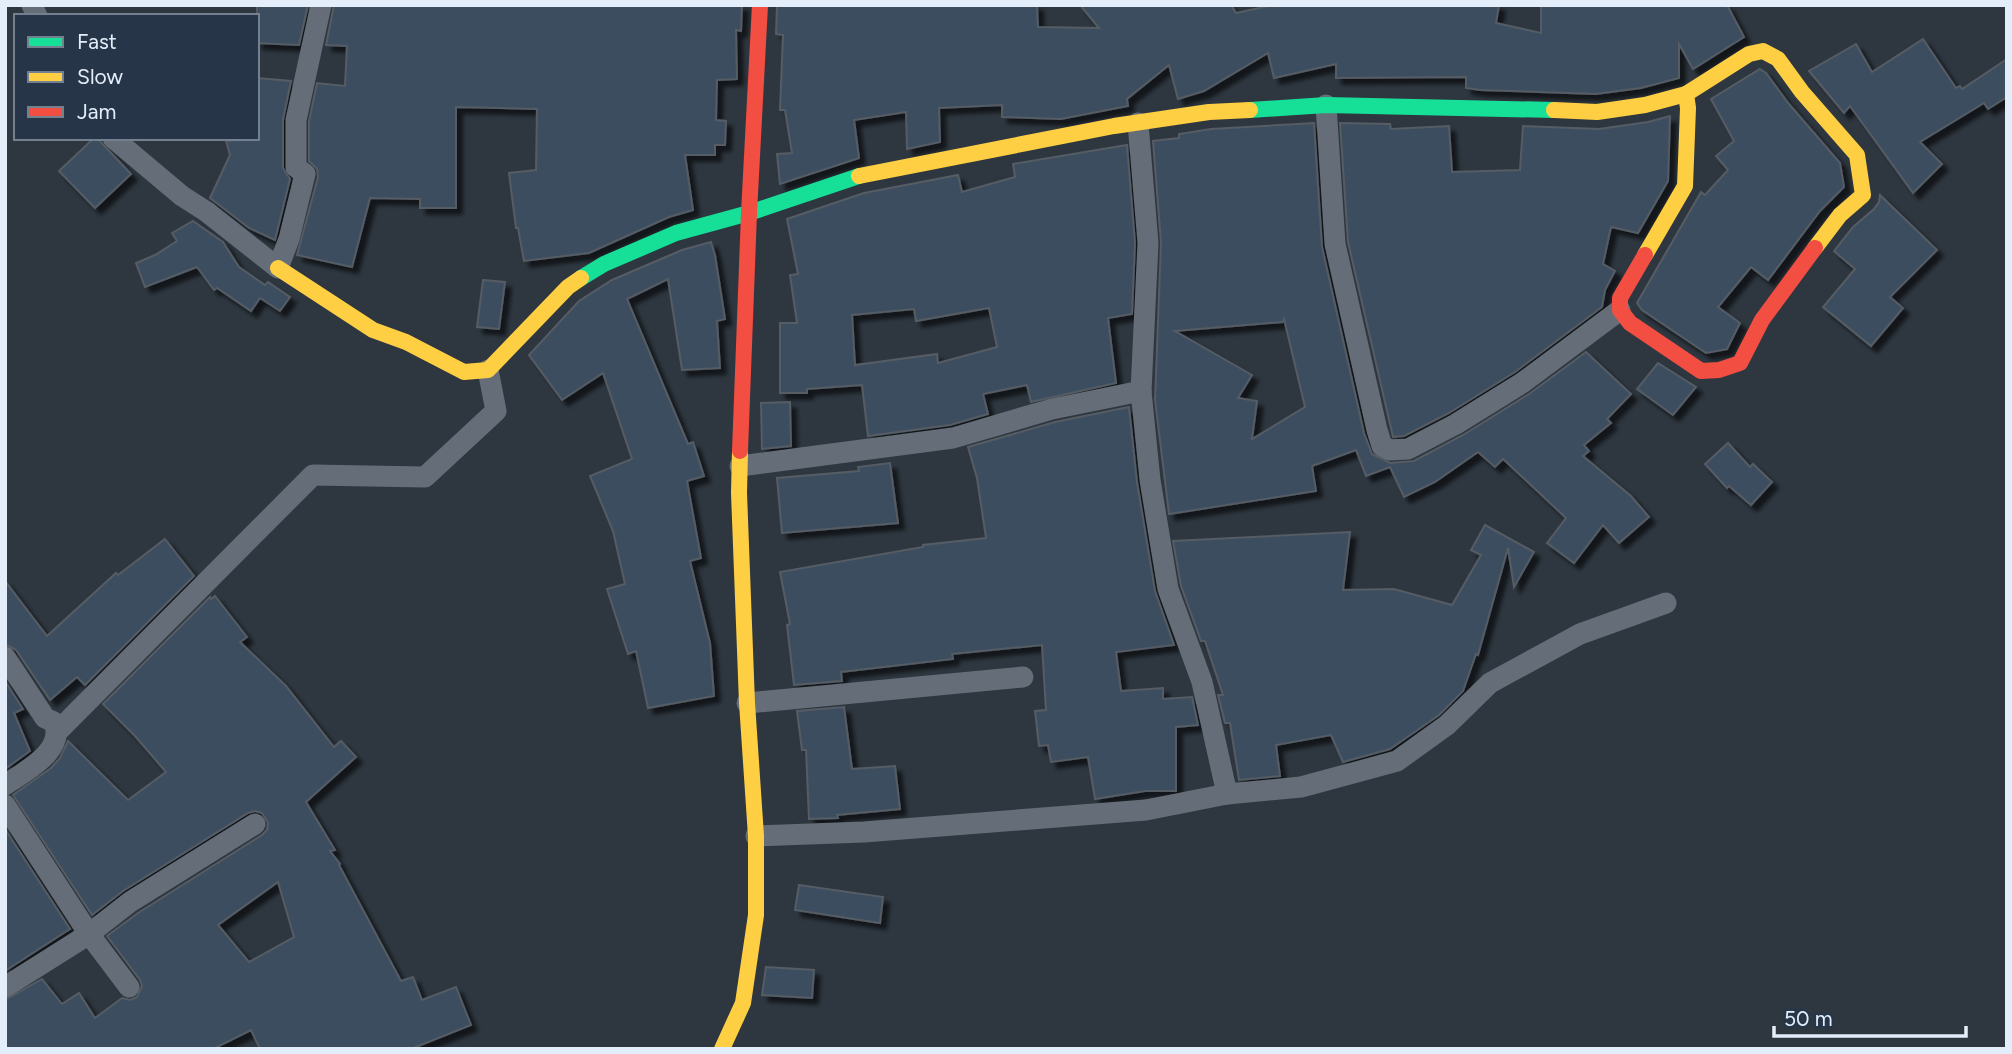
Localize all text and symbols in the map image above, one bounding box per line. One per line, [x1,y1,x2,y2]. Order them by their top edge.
legend [14,14,259,140]
text: Fast [77,29,117,54]
text: Slow [77,64,123,89]
text: Jam [77,99,116,124]
scale bar [1774,995,1966,1038]
text: 50 m [1784,1006,1833,1031]

